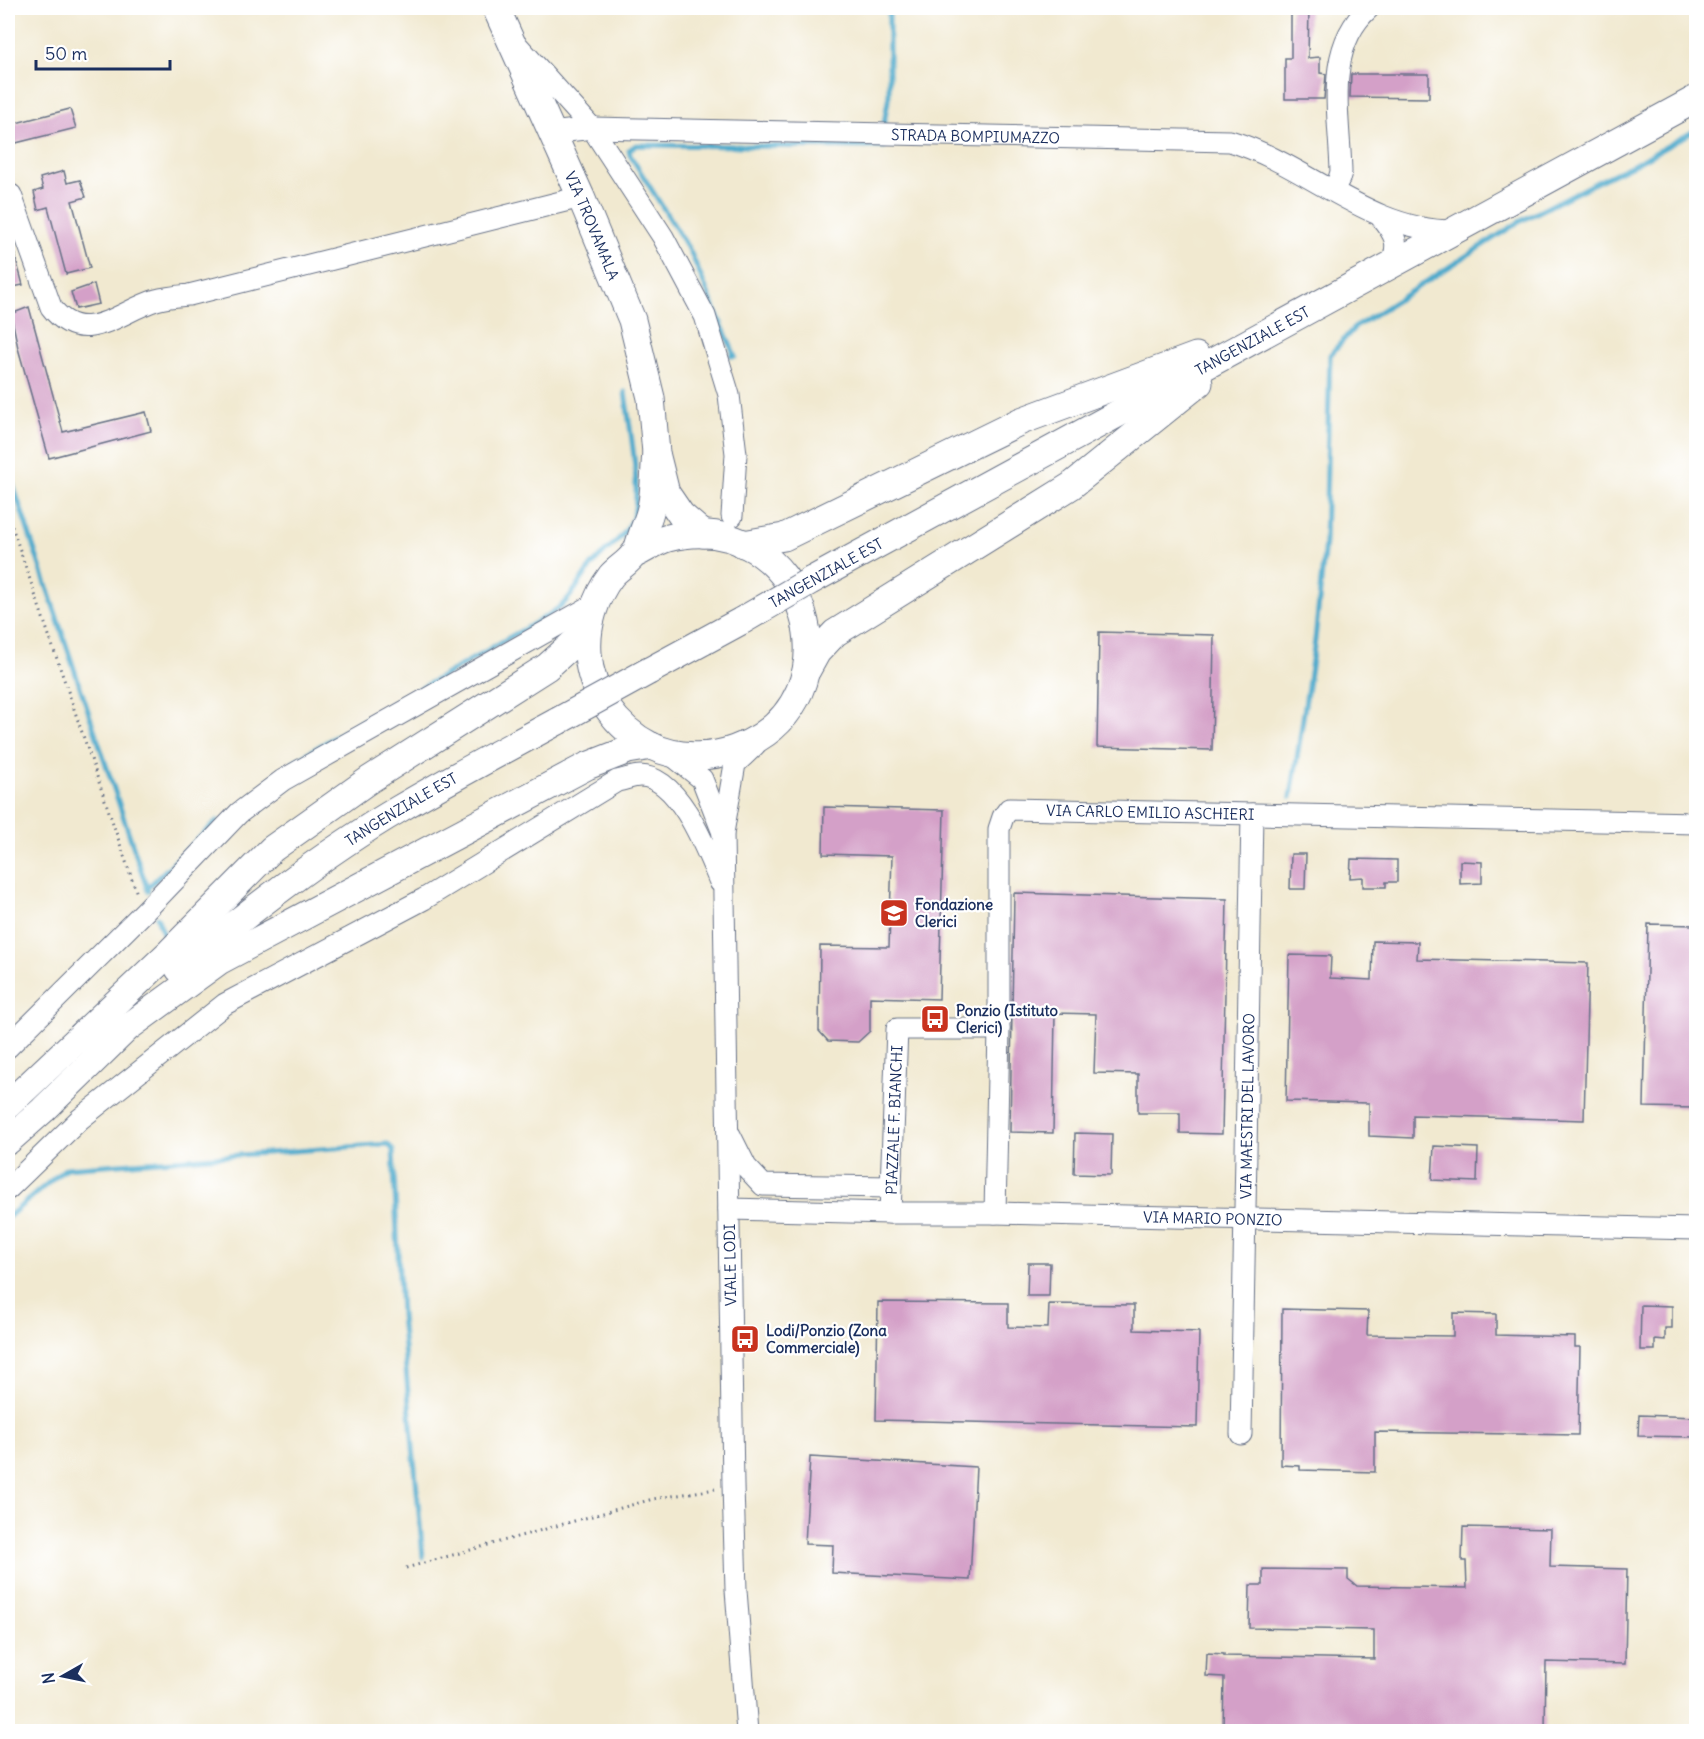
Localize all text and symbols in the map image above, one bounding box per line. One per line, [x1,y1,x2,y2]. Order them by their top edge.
scale bar [36,33,170,71]
text: 50 m [45,42,87,65]
street label: STRADA BOMPIUMAZZO [891,125,1060,147]
street label: VIA TROVAMALA [561,168,624,283]
street label: TANGENZIALE EST [1192,302,1313,379]
street label: TANGENZIALE EST [766,534,886,612]
street label: TANGENZIALE EST [341,768,461,850]
street label: VIA CARLO EMILIO ASCHIERI [1046,800,1255,823]
place label: Fondazione Clerici [915,895,993,931]
school or university icon: Fondazione Clerici [878,897,910,929]
place label: Ponzio (Istituto Clerici) [956,1001,1059,1038]
bus stop icon: Ponzio (Istituto Clerici) [919,1003,951,1035]
street label: VIA MAESTRI DEL LAVORO [1236,1013,1258,1199]
street label: PIAZZALE F. BIANCHI [881,1045,906,1195]
street label: VIA MARIO PONZIO [1143,1207,1283,1229]
street label: VIALE LODI [720,1224,740,1306]
place label: Lodi/Ponzio (Zona Commerciale) [766,1321,887,1358]
bus stop icon: Lodi/Ponzio (Zona Commerciale) [729,1323,761,1355]
north arrow [33,1646,93,1706]
text: N [37,1671,59,1685]

